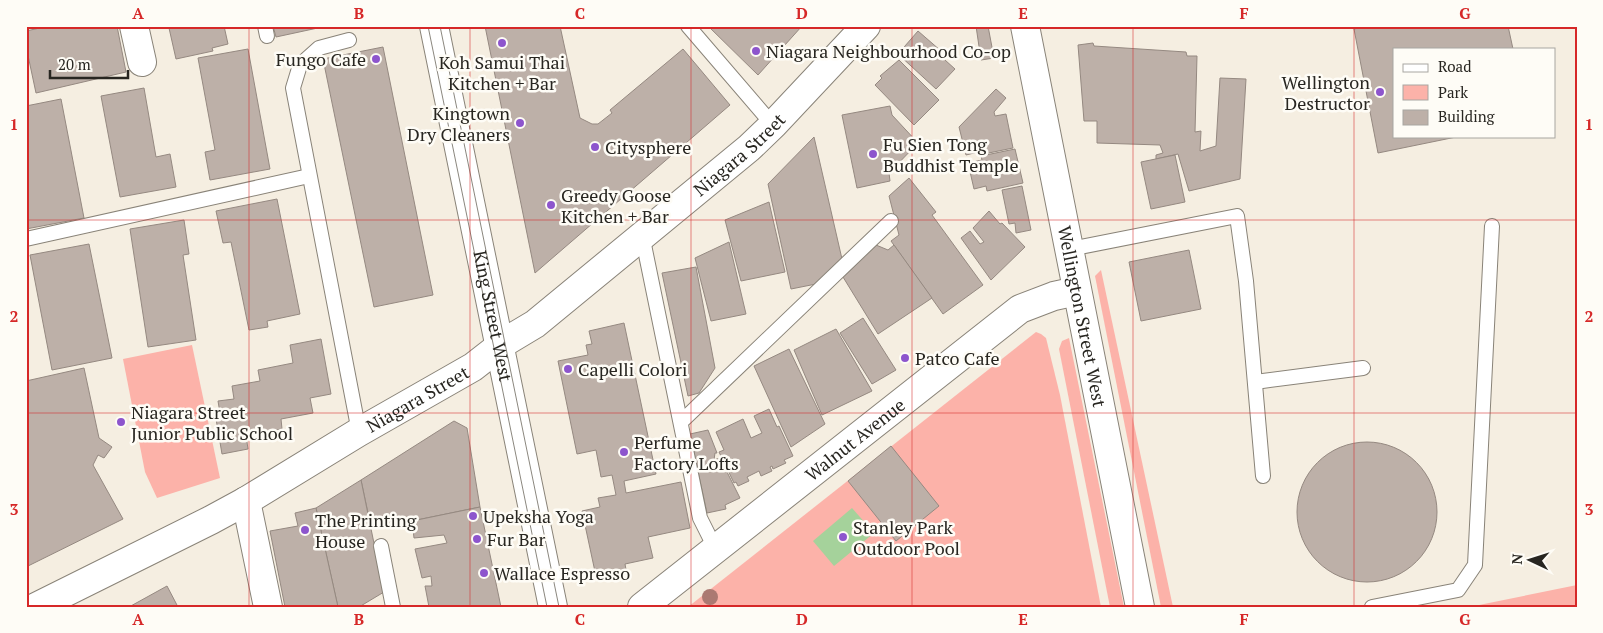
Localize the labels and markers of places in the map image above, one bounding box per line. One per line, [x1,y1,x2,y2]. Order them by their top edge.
marker: Koh Samui Thai Kitchen + Bar [496,37,508,49]
place label: Niagara Neighbourhood Co-op [766,39,1011,63]
marker: Niagara Neighbourhood Co-op [750,45,762,57]
place label: Fungo Cafe [276,47,366,71]
place label: Koh Samui Thai Kitchen + Bar [439,50,565,95]
marker: Fungo Cafe [370,53,382,65]
place label: Wellington Destructor [1282,70,1370,115]
marker: Wellington Destructor [1374,86,1386,98]
place label: Kingtown Dry Cleaners [407,101,510,146]
marker: Kingtown Dry Cleaners [514,117,526,129]
place label: Fu Sien Tong Buddhist Temple [883,132,1018,177]
place label: Citysphere [605,135,691,159]
marker: Citysphere [589,141,601,153]
marker: Fu Sien Tong Buddhist Temple [867,148,879,160]
place label: Greedy Goose Kitchen + Bar [561,183,671,228]
marker: Greedy Goose Kitchen + Bar [545,199,557,211]
place label: Patco Cafe [915,346,999,370]
marker: Patco Cafe [899,352,911,364]
place label: Capelli Colori [578,357,687,381]
marker: Capelli Colori [562,363,574,375]
place label: Niagara Street Junior Public School [131,400,293,445]
marker: Niagara Street Junior Public School [115,416,127,428]
place label: Perfume Factory Lofts [634,430,739,475]
marker: Perfume Factory Lofts [618,446,630,458]
place label: Upeksha Yoga [483,504,594,528]
place label: The Printing House [315,508,417,553]
marker: Upeksha Yoga [467,510,479,522]
place label: Stanley Park Outdoor Pool [853,515,960,560]
marker: The Printing House [299,524,311,536]
place label: Fur Bar [487,527,546,551]
marker: Stanley Park Outdoor Pool [837,531,849,543]
marker: Fur Bar [471,533,483,545]
place label: Wallace Espresso [494,561,630,585]
marker: Wallace Espresso [478,567,490,579]

